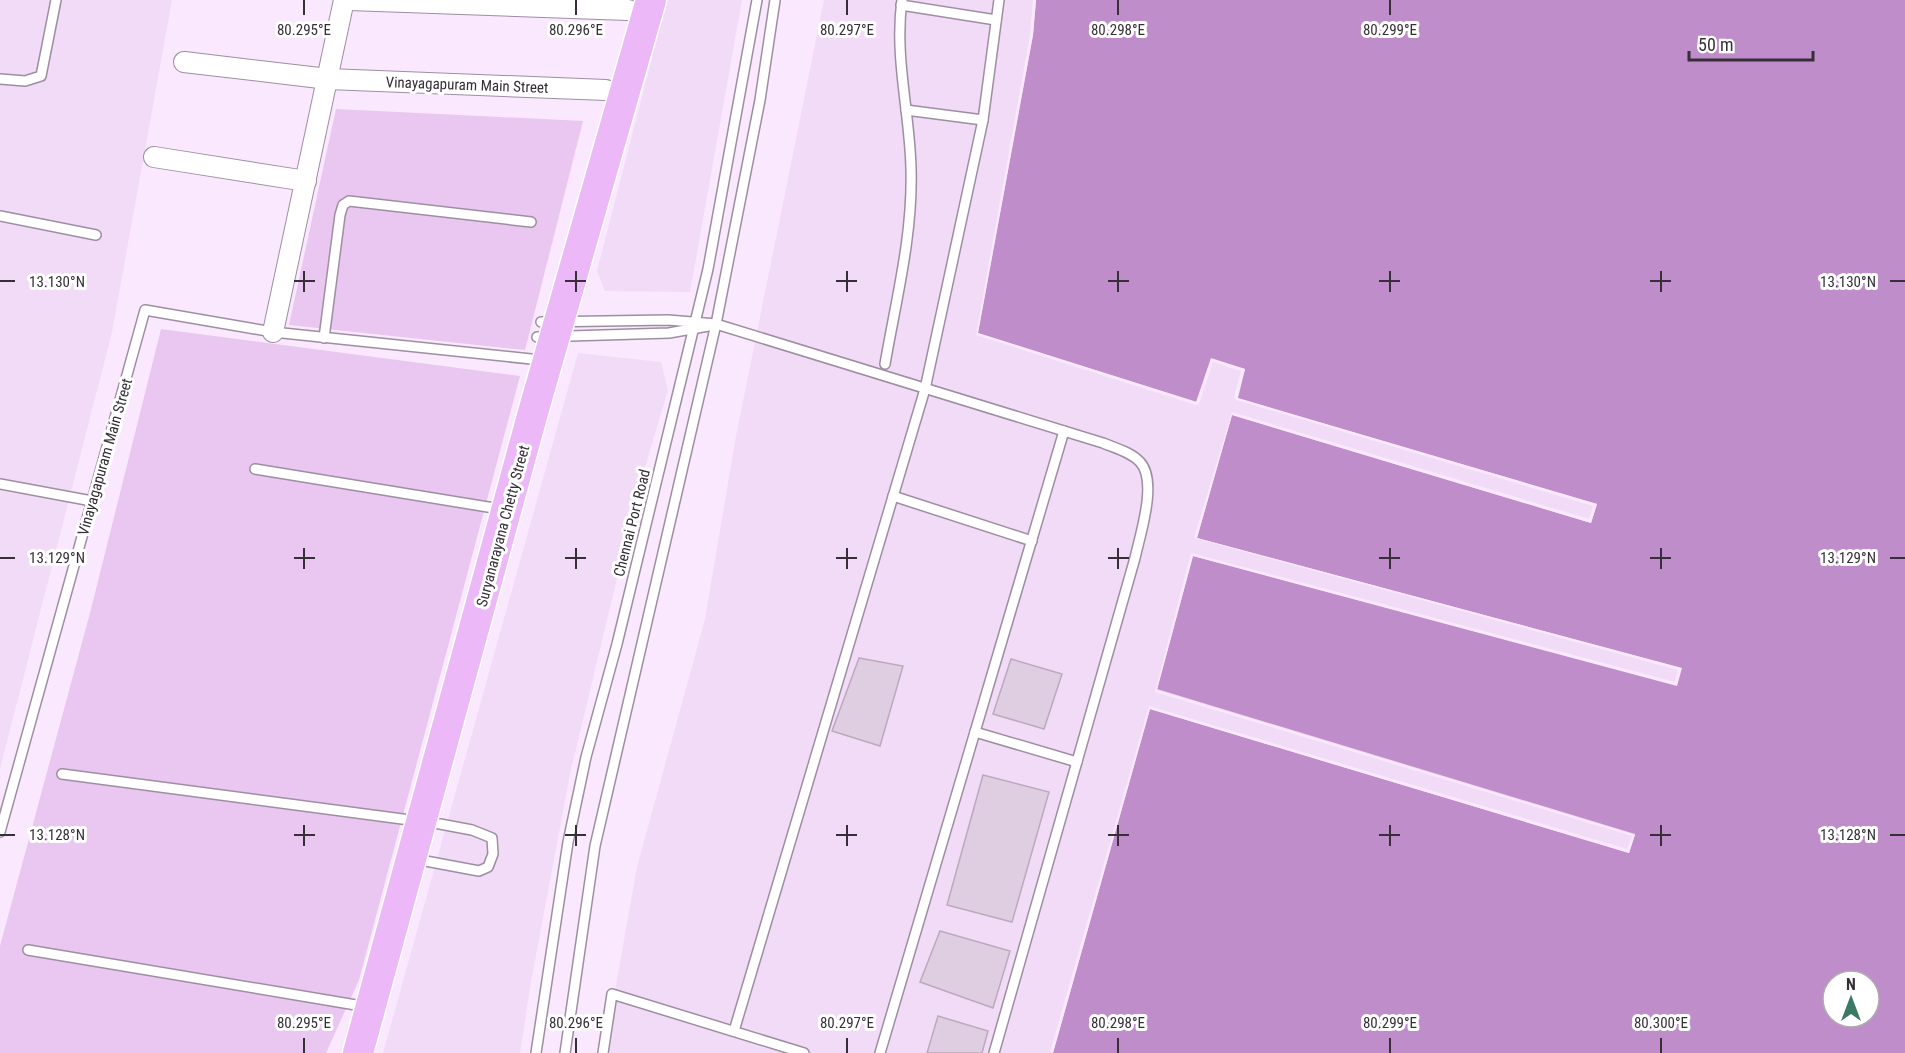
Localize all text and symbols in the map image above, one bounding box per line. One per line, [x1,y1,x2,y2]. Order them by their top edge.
text: 80.295°E [277,21,331,39]
text: 80.296°E [549,21,603,39]
text: 80.297°E [820,21,874,39]
text: 80.298°E [1091,21,1145,39]
text: 80.299°E [1363,21,1417,39]
scale bar [1689,24,1814,62]
text: 50 m [1698,34,1733,55]
street label: Vinayagapuram Main Street [385,73,549,97]
text: 13.130°N [29,273,85,291]
text: 13.130°N [1820,273,1876,291]
street label: Vinayagapuram Main Street [74,376,136,538]
street label: Suryanarayana Chetty Street [473,443,533,609]
street label: Chennai Port Road [610,467,654,579]
text: 13.129°N [29,549,85,567]
text: 13.129°N [1820,549,1876,567]
text: 13.128°N [29,826,85,844]
text: 13.128°N [1820,826,1876,844]
north arrow [1821,969,1881,1029]
text: N [1846,975,1856,994]
text: 80.295°E [277,1014,331,1032]
text: 80.296°E [549,1014,603,1032]
text: 80.297°E [820,1014,874,1032]
text: 80.298°E [1091,1014,1145,1032]
text: 80.299°E [1363,1014,1417,1032]
text: 80.300°E [1634,1014,1688,1032]

